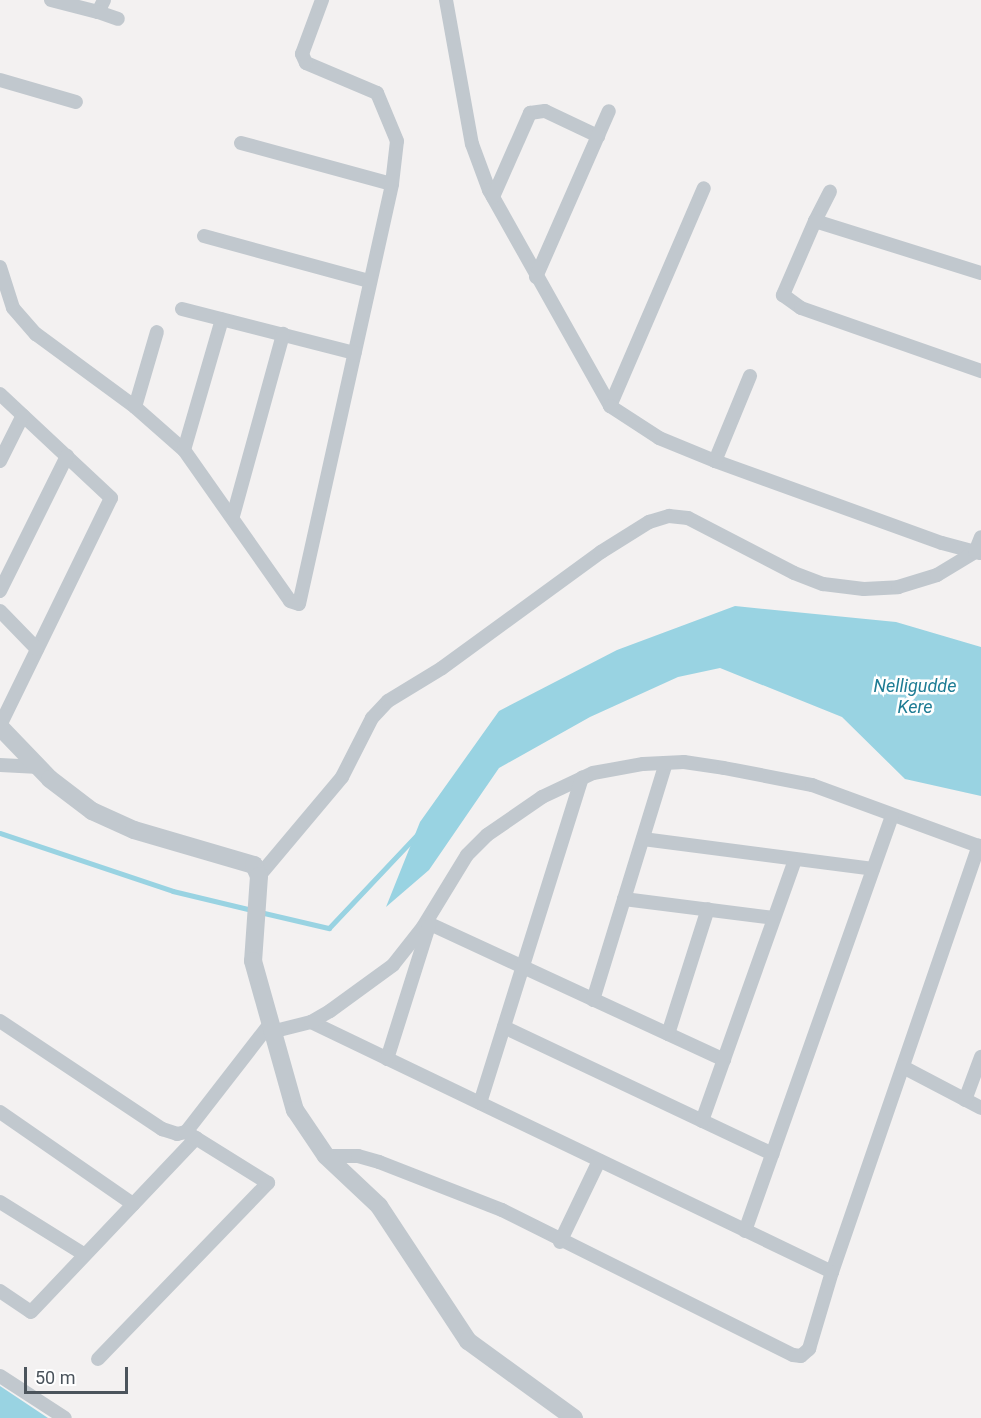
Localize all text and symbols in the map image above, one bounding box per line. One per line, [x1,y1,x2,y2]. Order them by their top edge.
water label: Nelligudde Kere [874,676,956,718]
scale bar [27,1355,130,1393]
text: 50 m [35,1367,75,1388]

